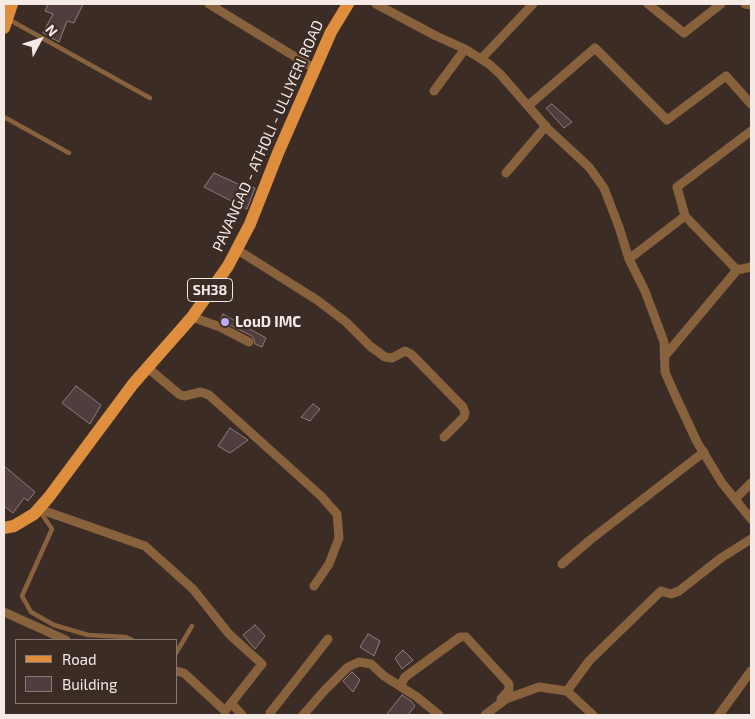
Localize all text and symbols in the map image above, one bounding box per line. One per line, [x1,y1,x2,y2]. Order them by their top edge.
north arrow [15,15,65,65]
street label: PAVANGAD - ATHOLI - ULLIYERI ROAD [209,18,327,254]
text: N [42,21,62,39]
road number: SH38 [188,278,232,302]
place label: LouD IMC [235,313,301,331]
marker: LouD IMC [219,316,231,328]
legend [15,639,178,704]
text: Road [62,650,97,668]
text: Building [62,675,117,693]

